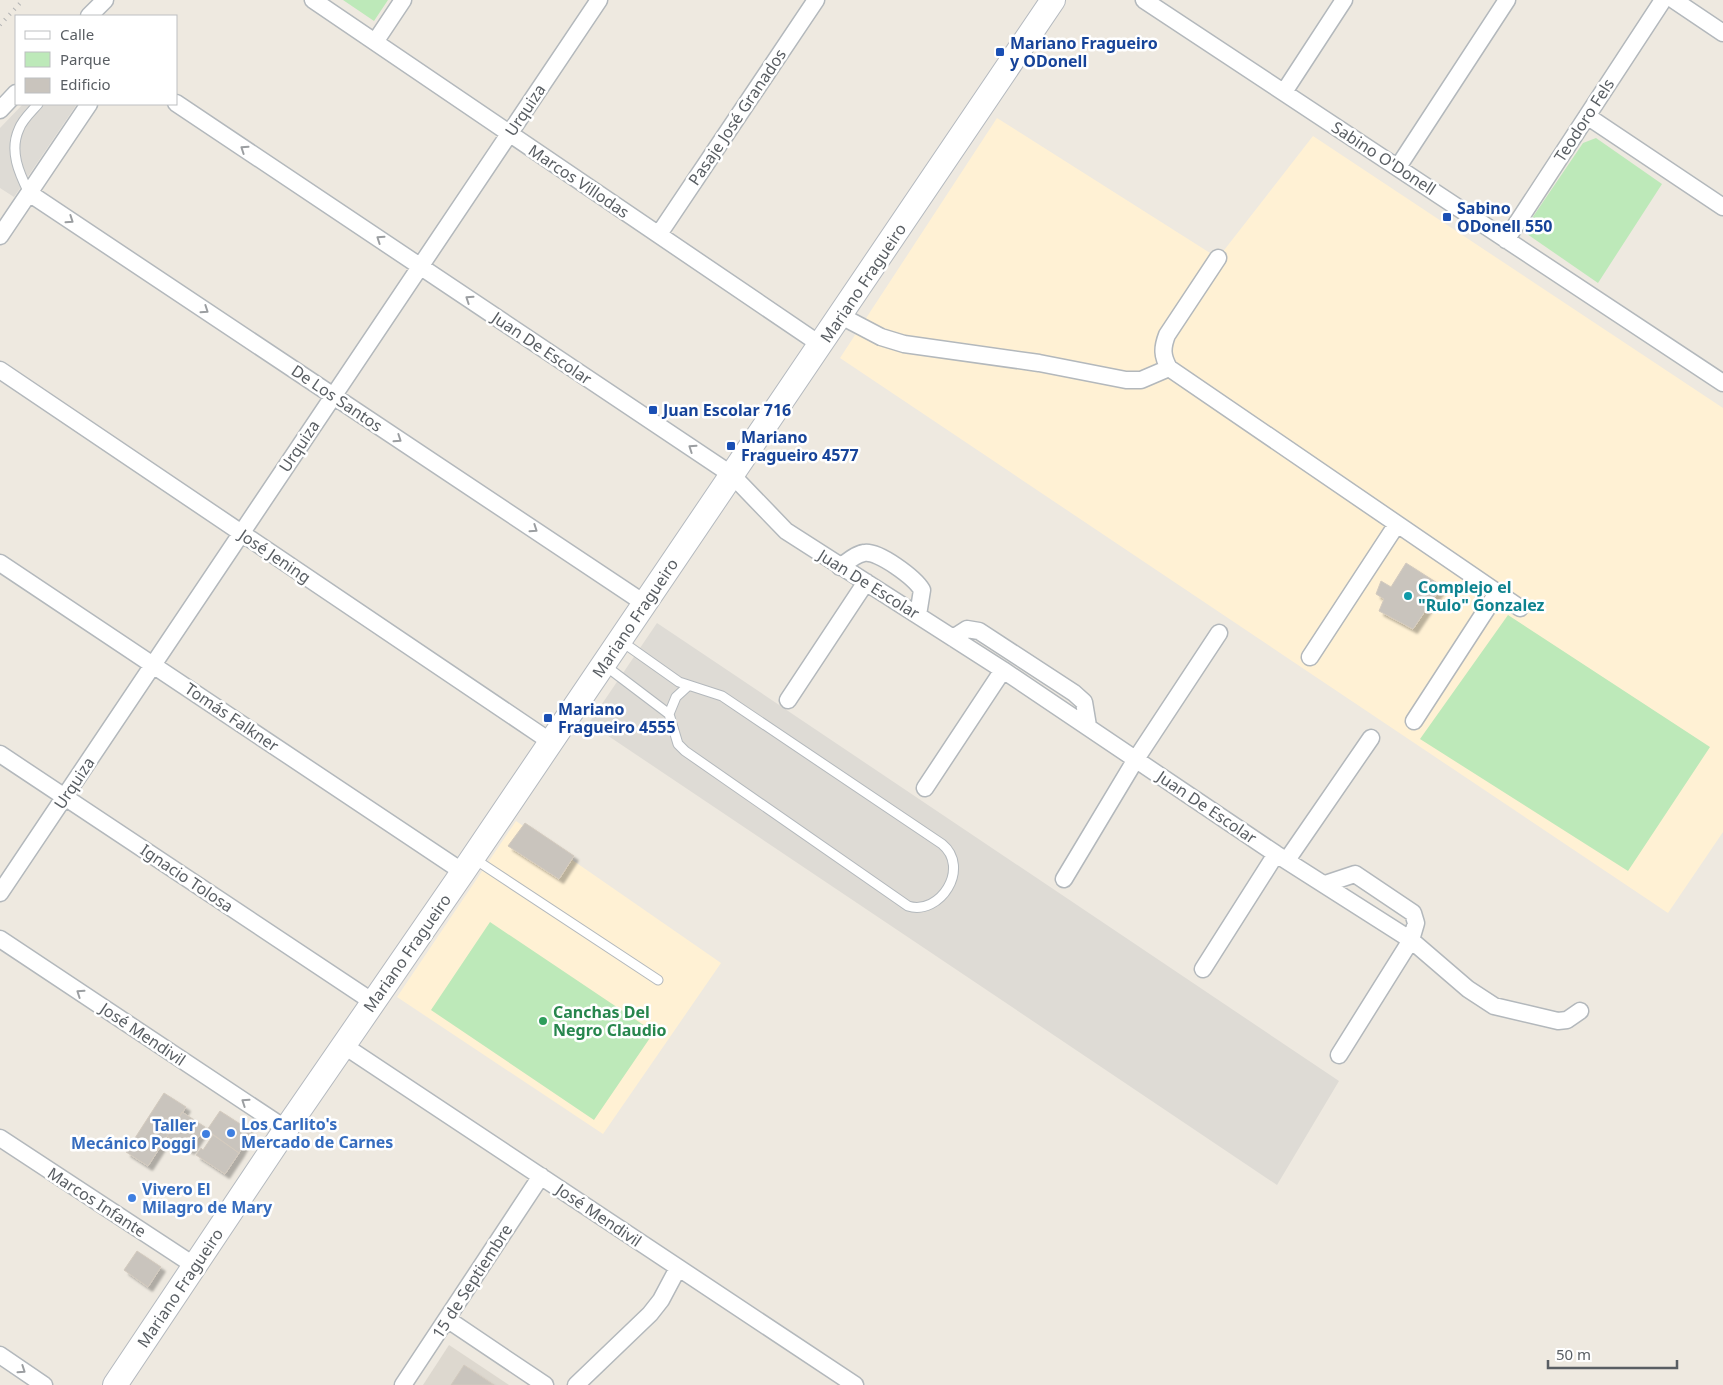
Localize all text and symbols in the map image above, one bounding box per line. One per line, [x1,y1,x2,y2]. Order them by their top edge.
legend [15,15,178,105]
text: Calle [60,24,94,44]
place label: Mariano Fragueiro y ODonell [1010,32,1158,72]
street label: Pasaje José Granados [683,44,791,190]
marker: Mariano Fragueiro y ODonell [994,46,1006,58]
text: Parque [60,49,110,69]
text: Edificio [60,74,111,94]
street label: Teodoro Fels [1549,74,1619,166]
street label: Urquiza [500,80,550,140]
street label: Sabino O'Donell [1328,116,1440,200]
street label: Marcos Villodas [524,139,634,223]
one-way arrow [241,146,250,155]
place label: Sabino ODonell 550 [1457,197,1552,237]
marker: Sabino ODonell 550 [1441,211,1453,223]
one-way arrow [64,214,73,223]
street label: Mariano Fragueiro [815,219,911,347]
one-way arrow [376,236,385,245]
one-way arrow [466,296,475,305]
one-way arrow [199,304,209,313]
street label: Juan De Escolar [486,305,596,390]
street label: De Los Santos [287,359,387,437]
place label: Juan Escolar 716 [661,399,791,421]
marker: Juan Escolar 716 [647,404,659,416]
street label: Urquiza [274,416,324,476]
place label: Mariano Fragueiro 4577 [741,426,859,466]
one-way arrow [393,433,402,442]
marker: Mariano Fragueiro 4577 [725,440,737,452]
one-way arrow [688,445,697,454]
street label: José Jening [233,523,315,588]
one-way arrow [528,523,537,532]
street label: Juan De Escolar [812,543,924,624]
street label: Mariano Fragueiro [587,554,683,682]
place label: Complejo el "Rulo" Gonzalez [1418,576,1545,616]
marker: Complejo el "Rulo" Gonzalez [1402,590,1414,602]
street label: Tomás Falkner [181,677,284,757]
place label: Mariano Fragueiro 4555 [558,698,676,738]
marker: Mariano Fragueiro 4555 [542,712,554,724]
street label: Urquiza [49,753,99,813]
street label: Juan De Escolar [1151,764,1261,849]
street label: Ignacio Tolosa [136,839,238,917]
street label: Mariano Fragueiro [358,890,456,1016]
one-way arrow [77,990,86,999]
street label: José Mendivil [94,996,190,1071]
place label: Canchas Del Negro Claudio [553,1001,667,1041]
marker: Canchas Del Negro Claudio [537,1015,549,1027]
one-way arrow [241,1099,251,1108]
place label: Los Carlito's Mercado de Carnes [241,1113,393,1153]
place label: Taller Mecánico Poggi [71,1114,196,1154]
marker: Los Carlito's Mercado de Carnes [225,1127,237,1139]
marker: Taller Mecánico Poggi [200,1128,212,1140]
street label: Marcos Infante [43,1162,151,1242]
street label: José Mendivil [550,1177,646,1252]
place label: Vivero El Milagro de Mary [142,1178,273,1218]
marker: Vivero El Milagro de Mary [126,1192,138,1204]
street label: 15 de Septiembre [427,1220,517,1342]
street label: Mariano Fragueiro [132,1224,228,1352]
scale bar [1548,1338,1677,1370]
text: 50 m [1556,1344,1591,1364]
one-way arrow [16,1364,26,1373]

